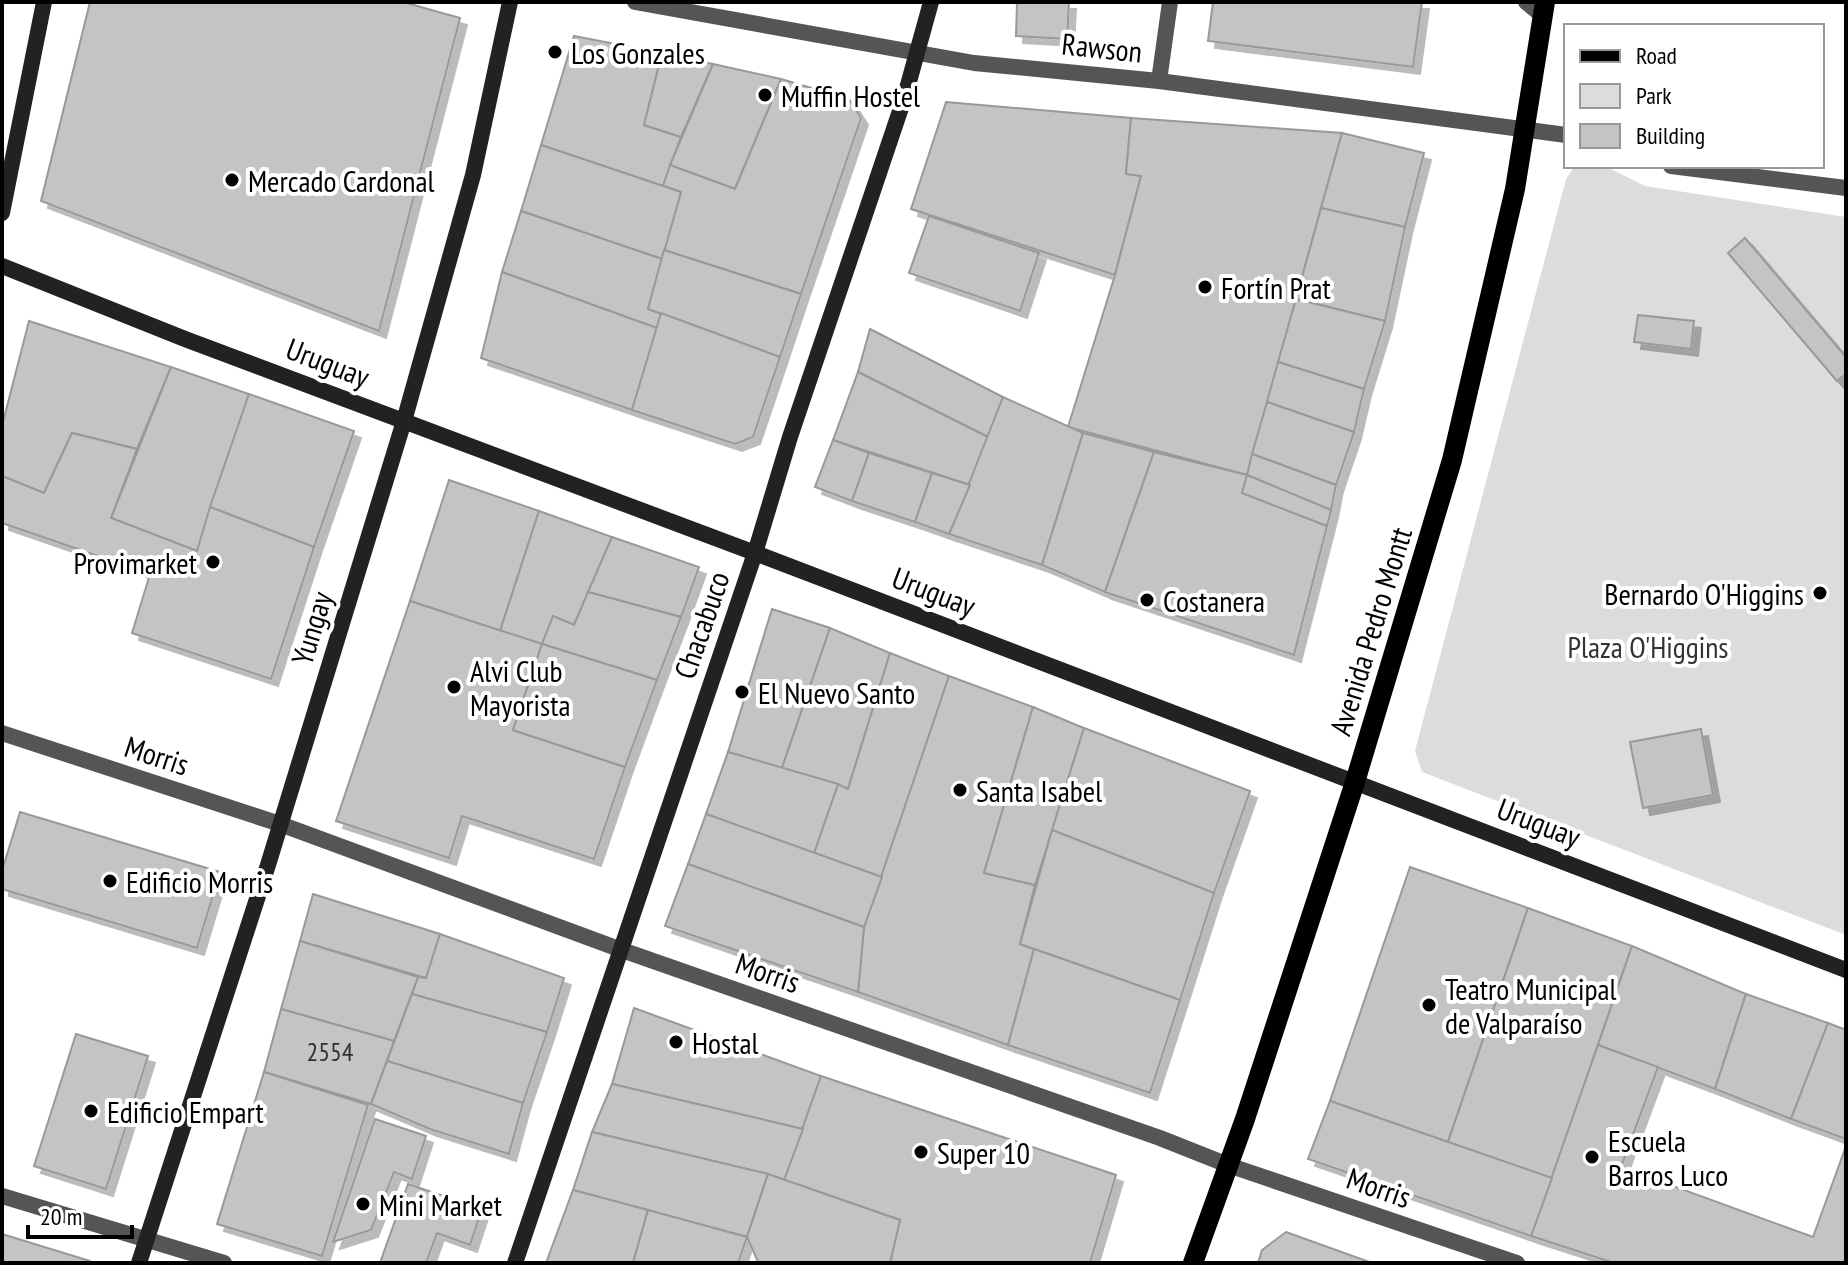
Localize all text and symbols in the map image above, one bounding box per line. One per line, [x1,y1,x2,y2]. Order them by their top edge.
street label: Rawson [1060,23,1144,71]
legend [1564,24,1824,168]
place label: Los Gonzales [571,33,705,72]
text: Road [1636,40,1677,71]
marker: Los Gonzales [546,43,564,61]
place label: Muffin Hostel [781,76,920,115]
text: Park [1636,80,1672,111]
marker: Muffin Hostel [756,86,774,104]
text: Building [1636,120,1705,151]
place label: Mercado Cardonal [248,161,434,200]
marker: Mercado Cardonal [223,171,241,189]
place label: Fortín Prat [1221,268,1332,307]
marker: Fortín Prat [1196,278,1214,296]
street label: Uruguay [281,328,376,396]
street label: Avenida Pedro Montt [1320,521,1420,740]
place label: Provimarket [74,543,198,582]
marker: Provimarket [204,553,222,571]
street label: Uruguay [887,557,982,625]
street label: Chacabuco [665,566,737,684]
place label: Bernardo O'Higgins [1604,574,1804,613]
place label: Costanera [1163,581,1265,620]
marker: Bernardo O'Higgins [1811,584,1829,602]
street label: Yungay [281,586,341,669]
marker: Costanera [1138,591,1156,609]
park label: Plaza O'Higgins [1568,627,1728,666]
place label: Alvi Club Mayorista [470,651,570,724]
place label: El Nuevo Santo [758,673,915,712]
marker: Alvi Club Mayorista [445,678,463,696]
marker: El Nuevo Santo [733,683,751,701]
street label: Morris [120,726,194,784]
place label: Santa Isabel [976,771,1102,810]
marker: Santa Isabel [951,781,969,799]
street label: Uruguay [1492,788,1587,856]
place label: Edificio Morris [126,862,273,901]
marker: Edificio Morris [101,872,119,890]
street label: Morris [731,943,805,1001]
place label: Teatro Municipal de Valparaíso [1445,969,1617,1042]
marker: Teatro Municipal de Valparaíso [1420,996,1438,1014]
place label: Hostal [692,1023,758,1062]
marker: Hostal [667,1033,685,1051]
house number: 2554 [307,1035,354,1068]
place label: Edificio Empart [107,1092,264,1131]
marker: Edificio Empart [82,1102,100,1120]
place label: Escuela Barros Luco [1608,1121,1728,1194]
place label: Super 10 [937,1133,1030,1172]
marker: Super 10 [912,1143,930,1161]
marker: Escuela Barros Luco [1583,1148,1601,1166]
street label: Morris [1342,1158,1416,1216]
place label: Mini Market [379,1185,503,1224]
scale bar [28,1189,132,1239]
marker: Mini Market [354,1195,372,1213]
text: 20 m [40,1201,82,1232]

